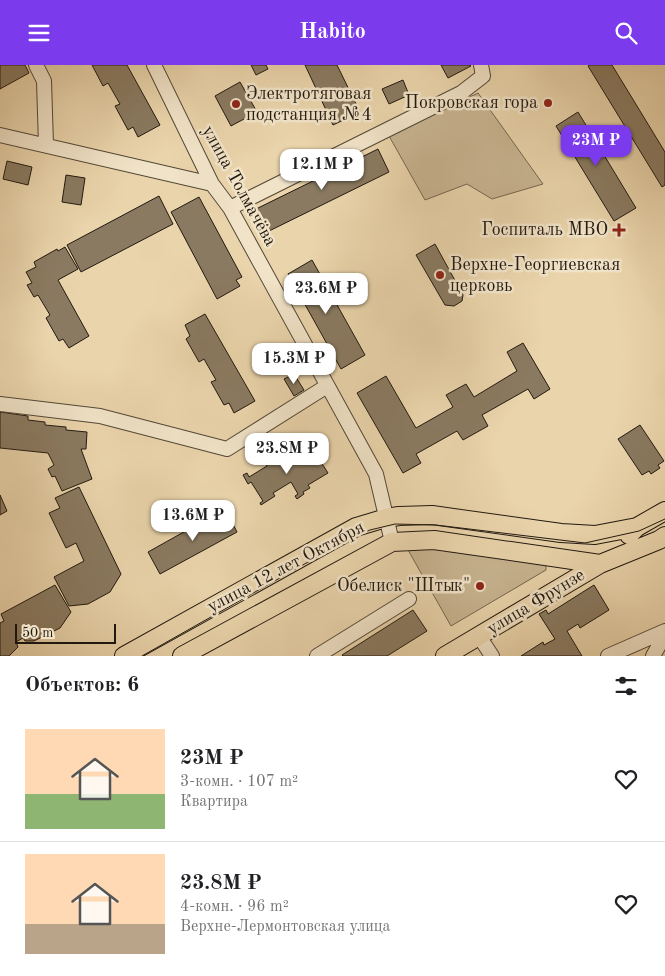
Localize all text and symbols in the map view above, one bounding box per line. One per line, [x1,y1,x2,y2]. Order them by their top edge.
icon: menu [25,19,53,47]
icon: search [612,19,640,47]
text: Habito [299,21,366,43]
place label: Электротяговая подстанция №4 [246,85,372,124]
place label: Покровская гора [405,94,538,112]
marker: Покровская гора [542,97,554,109]
marker: Электротяговая подстанция №4 [230,98,242,110]
street label: улица Толмачёва [198,123,280,249]
pin: 23M ₽ [561,124,631,167]
text: 23M ₽ [572,133,620,149]
pin: 12.1M ₽ [276,149,368,191]
text: 12.1M ₽ [291,157,353,173]
place label: Госпиталь МВО [481,221,608,239]
marker: Госпиталь МВО [612,223,626,237]
place label: Верхне-Георгиевская церковь [450,256,620,295]
marker: Верхне-Георгиевская церковь [434,269,446,281]
pin: 23.6M ₽ [280,273,372,315]
text: 23.6M ₽ [295,281,357,297]
pin: 15.3M ₽ [248,343,340,385]
text: 15.3M ₽ [263,351,325,367]
pin: 23.8M ₽ [241,433,333,475]
text: 23.8M ₽ [256,441,318,457]
pin: 13.6M ₽ [147,499,239,542]
text: 13.6M ₽ [162,508,224,524]
street label: улица 12 лет Октября [205,518,367,616]
street label: улица Фрунзе [484,566,588,638]
place label: Обелиск "Штык" [337,577,470,595]
marker: Обелиск "Штык" [474,580,486,592]
scale bar [15,621,116,644]
text: 50 m [22,626,53,640]
icon: filters [612,672,640,700]
text: Объектов: 6 [25,675,139,696]
text: 23M ₽ [180,748,244,769]
icon: home [65,749,125,809]
icon: heart [612,765,640,793]
text: 3-комн. · 107 m² [180,774,298,790]
text: Квартира [180,794,248,810]
text: 23.8M ₽ [180,873,262,894]
icon: home [65,874,125,934]
icon: heart [612,890,640,918]
text: 4-комн. · 96 m² [180,899,289,915]
text: Верхне-Лермонтовская улица [180,919,391,935]

